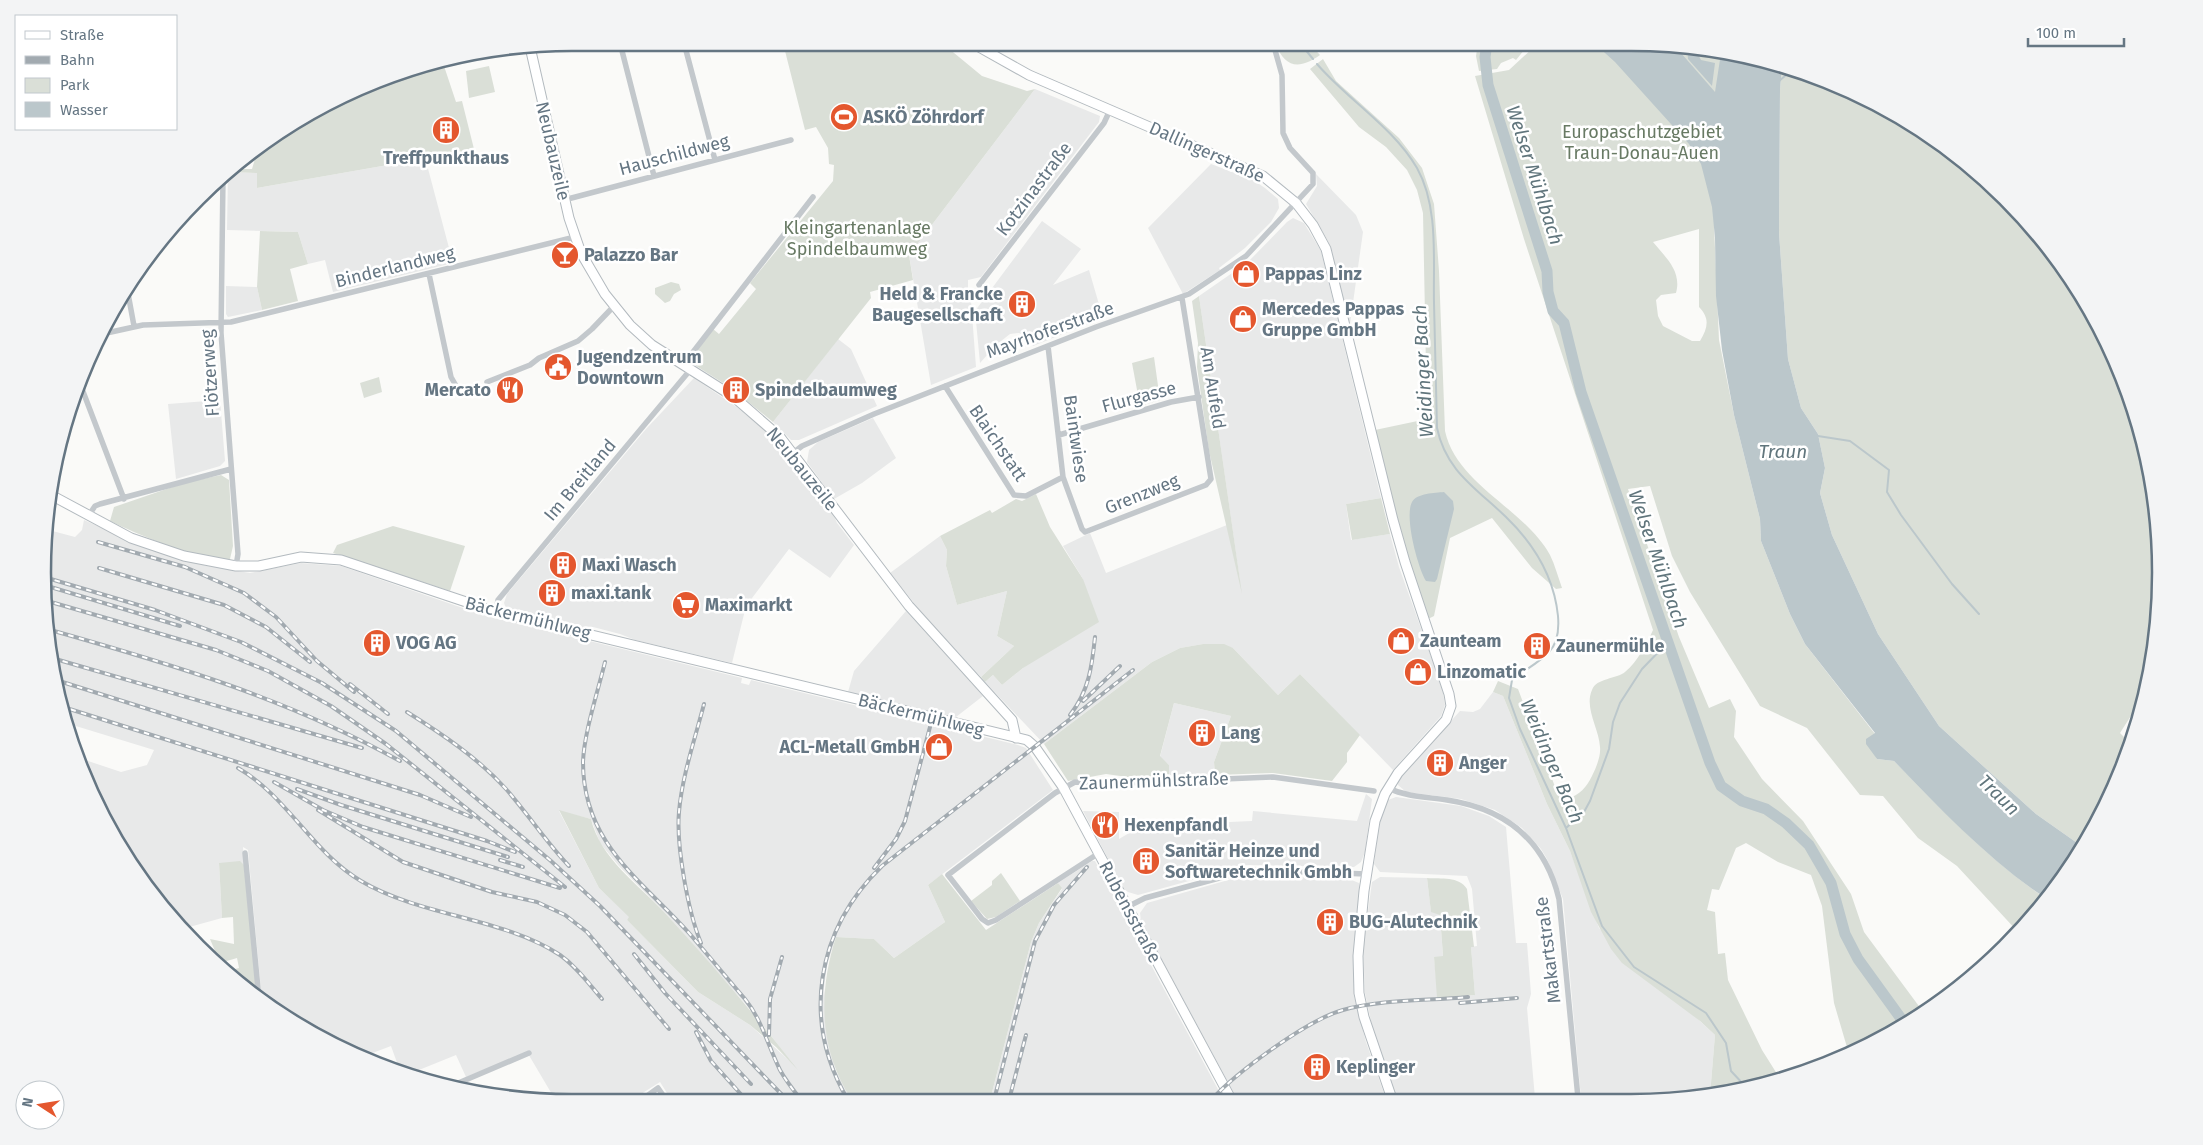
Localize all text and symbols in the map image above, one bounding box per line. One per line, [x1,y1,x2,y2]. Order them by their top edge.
legend [15,15,178,130]
scale bar [2028,15,2124,47]
text: 100 m [2036,24,2076,42]
text: Straße [60,26,104,44]
text: Bahn [60,51,95,69]
text: Park [60,76,90,94]
street label: Neubauzeile [531,99,575,203]
text: Wasser [60,101,108,119]
sports icon: ASKÖ Zöhrdorf [829,102,859,132]
water label: Welser Mühlbach [1502,102,1568,248]
place label: ASKÖ Zöhrdorf [862,106,985,128]
building icon: Treffpunkthaus [431,115,461,145]
street label: Dallingerstraße [1146,117,1268,187]
park label: Europaschutzgebiet Traun-Donau-Auen [1562,121,1723,164]
street label: Hauschildweg [616,130,732,180]
street label: Kotzinastraße [992,138,1076,240]
place label: Treffpunkthaus [383,147,509,169]
park label: Kleingartenanlage Spindelbaumweg [783,217,931,260]
bar icon: Palazzo Bar [550,240,580,270]
street label: Binderlandweg [333,241,458,292]
place label: Palazzo Bar [584,244,679,266]
shop icon: Pappas Linz [1231,259,1261,289]
place label: Pappas Linz [1265,263,1362,285]
place label: Held & Francke Baugesellschaft [872,283,1004,326]
building icon: Held & Francke Baugesellschaft [1007,289,1037,319]
street label: Mayrhoferstraße [983,297,1117,363]
place label: Mercedes Pappas Gruppe GmbH [1262,298,1404,341]
shop icon: Mercedes Pappas Gruppe GmbH [1228,304,1258,334]
water label: Weidinger Bach [1408,304,1438,438]
street label: Flötzerweg [196,328,224,417]
street label: Am Aufeld [1196,345,1230,431]
place label: Jugendzentrum Downtown [576,346,702,389]
public building icon: Jugendzentrum Downtown [543,352,573,382]
restaurant icon: Mercato [495,375,525,405]
building icon: Spindelbaumweg [721,375,751,405]
street label: Flurgasse [1099,377,1179,417]
place label: Mercato [425,379,491,401]
place label: Spindelbaumweg [755,379,897,401]
street label: Baintwiese [1059,393,1093,485]
street label: Blaichstatt [964,400,1032,486]
street label: Neubauzeile [762,423,842,515]
street label: Im Breitland [539,434,621,526]
water label: Traun [1759,440,1807,463]
street label: Grenzweg [1102,469,1183,519]
water label: Welser Mühlbach [1623,487,1693,631]
building icon: Maxi Wasch [548,550,578,580]
place label: Maxi Wasch [582,554,677,576]
building icon: maxi.tank [537,578,567,608]
place label: maxi.tank [571,582,652,604]
supermarket icon: Maximarkt [671,590,701,620]
street label: Bäckermühlweg [463,592,594,644]
place label: Maximarkt [705,594,794,616]
shop icon: Zaunteam [1386,626,1416,656]
building icon: VOG AG [362,628,392,658]
place label: Zaunteam [1420,630,1502,652]
building icon: Zaunermühle [1522,631,1552,661]
place label: VOG AG [395,632,457,654]
place label: Zaunermühle [1556,635,1664,657]
shop icon: Linzomatic [1403,657,1433,687]
place label: Linzomatic [1437,661,1526,683]
street label: Bäckermühlweg [856,689,987,741]
water label: Weidinger Bach [1515,695,1589,827]
building icon: Lang [1187,718,1217,748]
place label: Lang [1221,722,1260,744]
shop icon: ACL-Metall GmbH [924,732,954,762]
place label: ACL-Metall GmbH [778,736,920,758]
building icon: Anger [1425,748,1455,778]
place label: Anger [1458,752,1507,774]
street label: Zaunermühlstraße [1079,767,1229,795]
water label: Traun [1974,770,2024,820]
restaurant icon: Hexenpfandl [1090,810,1120,840]
place label: Hexenpfandl [1124,814,1229,836]
place label: Sanitär Heinze und Softwaretechnik Gmbh [1165,840,1352,883]
building icon: Sanitär Heinze und Softwaretechnik Gmbh [1131,846,1161,876]
street label: Rubensstraße [1094,857,1166,967]
street label: Makartstraße [1531,895,1565,1005]
building icon: BUG-Alutechnik [1315,907,1345,937]
place label: BUG-Alutechnik [1349,911,1479,933]
building icon: Keplinger [1302,1052,1332,1082]
place label: Keplinger [1336,1056,1416,1078]
north arrow [15,1080,65,1130]
text: N [18,1096,37,1109]

